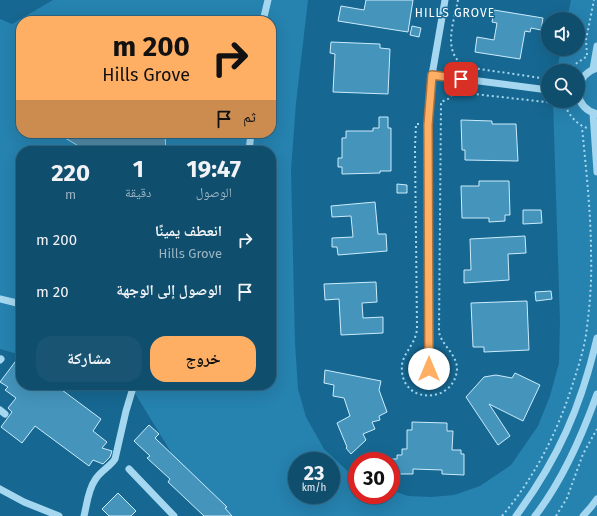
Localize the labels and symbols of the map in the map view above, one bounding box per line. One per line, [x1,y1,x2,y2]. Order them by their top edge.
district label: HILLS GROVE [415,6,495,20]
pin [444,62,478,96]
position arrow [408,348,450,390]
speed limit sign: 30 [348,452,400,504]

